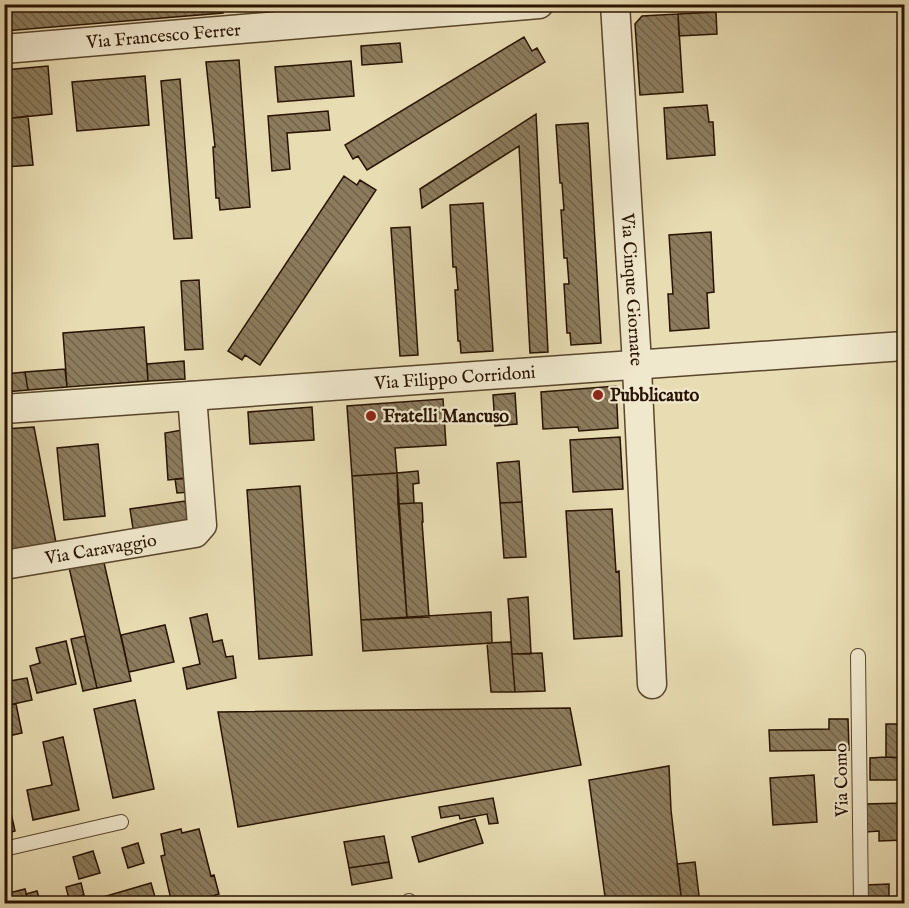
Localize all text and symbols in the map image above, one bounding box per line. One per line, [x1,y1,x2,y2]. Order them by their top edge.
street label: Via Francesco Ferrer [84,19,242,55]
street label: Via Cinque Giornate [615,211,647,367]
street label: Via Filippo Corridoni [373,362,537,396]
place label: Pubblicauto [610,385,700,408]
marker: Pubblicauto [591,388,605,402]
place label: Fratelli Mancuso [383,406,509,429]
marker: Fratelli Mancuso [364,409,378,423]
street label: Via Caravaggio [42,530,159,571]
street label: Via Como [830,742,855,818]

